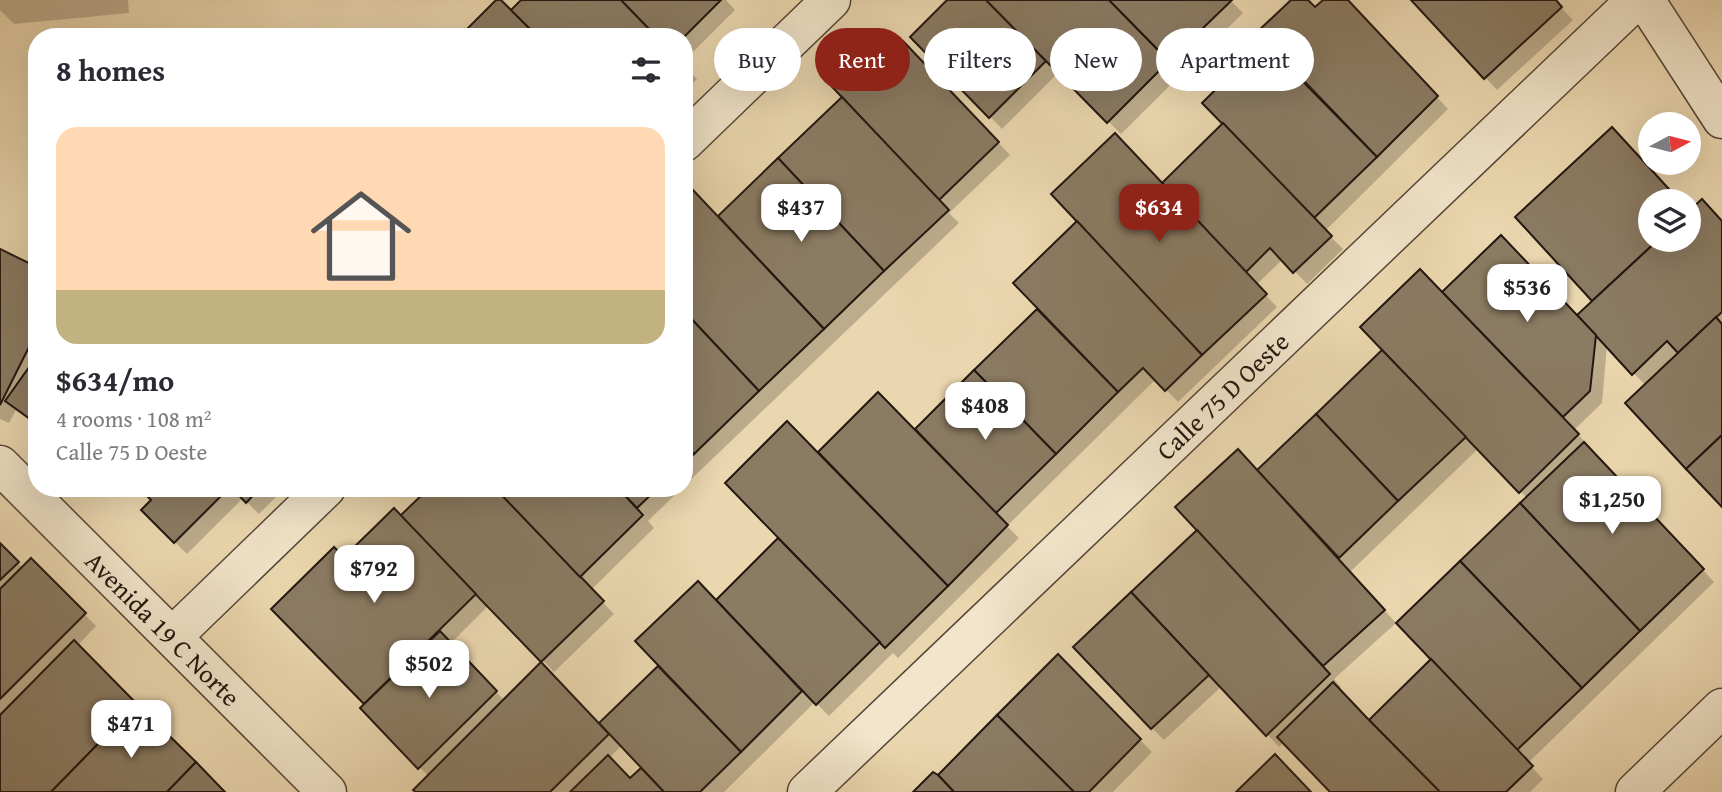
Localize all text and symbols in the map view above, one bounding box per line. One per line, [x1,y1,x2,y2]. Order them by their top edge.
chip: Buy [714,28,801,91]
chip: Rent [815,28,910,91]
chip: Filters [924,28,1036,91]
chip: New [1050,28,1142,91]
chip: Apartment [1156,28,1314,91]
text: 8 homes [56,48,165,92]
icon: filters [627,51,665,89]
north arrow [1638,112,1701,175]
map controls [1638,112,1701,252]
icon: home [298,173,424,299]
pin: $437 [760,184,842,244]
pin: $634 [1118,184,1200,244]
button: layers [1638,189,1701,252]
text: $437 [777,190,825,223]
text: $634 [1135,190,1183,223]
pin: $536 [1486,264,1568,324]
text: $536 [1503,270,1551,303]
street label: Calle 75 D Oeste [1147,322,1297,469]
text: $634/mo [56,358,174,402]
pin: $408 [944,382,1026,442]
text: $408 [961,388,1009,421]
text: 4 rooms · 108 m² [56,402,211,435]
text: Calle 75 D Oeste [56,435,207,468]
pin: $1,250 [1555,476,1669,536]
text: $1,250 [1579,482,1645,515]
street label: Avenida 19 C Norte [77,542,250,715]
pin: $792 [333,546,415,605]
text: $792 [350,551,398,584]
pin: $502 [388,640,470,700]
text: $502 [405,646,453,679]
pin: $471 [90,700,172,760]
text: $471 [107,706,155,739]

